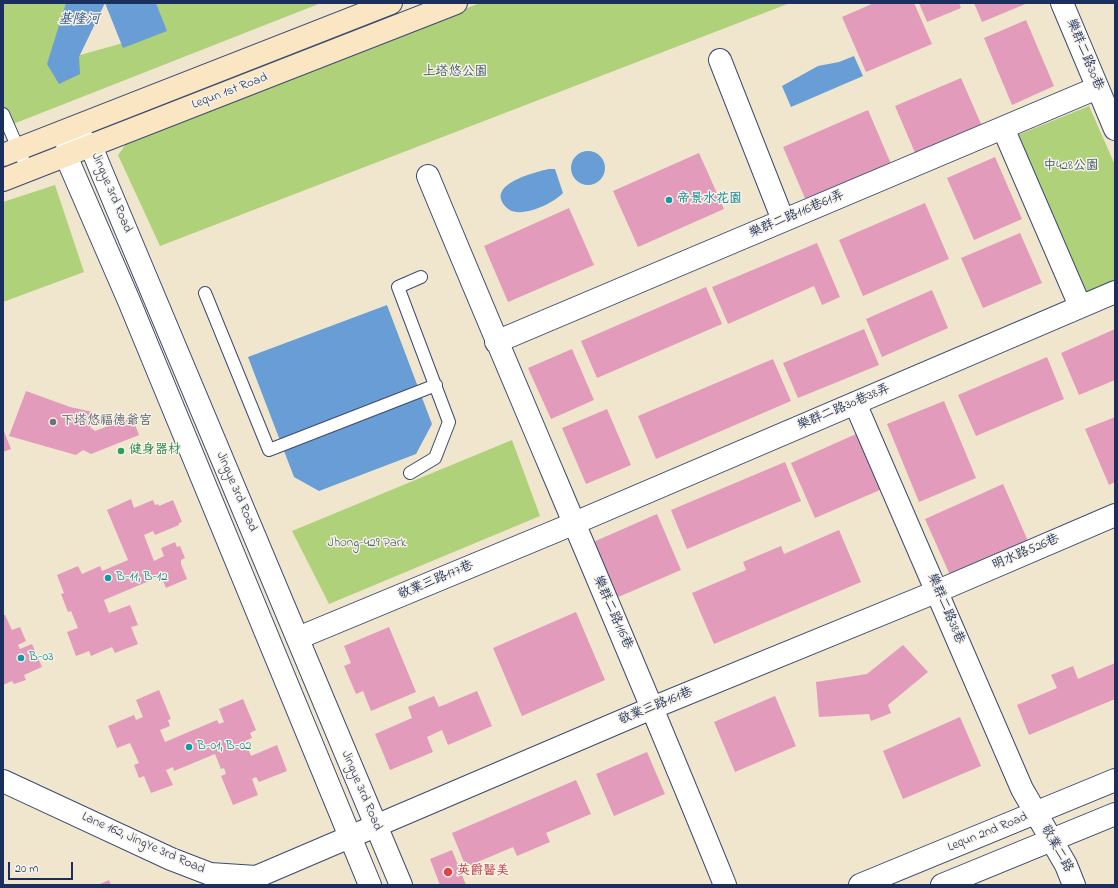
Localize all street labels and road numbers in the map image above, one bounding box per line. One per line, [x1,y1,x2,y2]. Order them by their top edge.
street label: 樂群二路30巷 [1062,17,1106,93]
street label: Lequn 1st Road [190,70,270,114]
street label: Jingye 3rd Road [87,151,135,235]
street label: 樂群二路116巷61弄 [747,188,847,242]
street label: 樂群二路30巷38弄 [795,381,893,435]
street label: Jingye 3rd Road [212,450,260,534]
street label: 明水路526巷 [990,532,1062,574]
street label: 敬業三路177巷 [396,558,476,604]
street label: 樂群二路38巷 [923,571,967,647]
street label: 樂群二路116巷 [589,574,635,652]
street label: 敬業三路161巷 [616,685,696,729]
street label: Jingye 3rd Road [337,749,385,833]
street label: Lane 162, JingYe 3rd Road [79,810,207,878]
street label: Lequn 2nd Road [946,810,1030,856]
street label: 敬業二路 [1037,822,1075,876]

